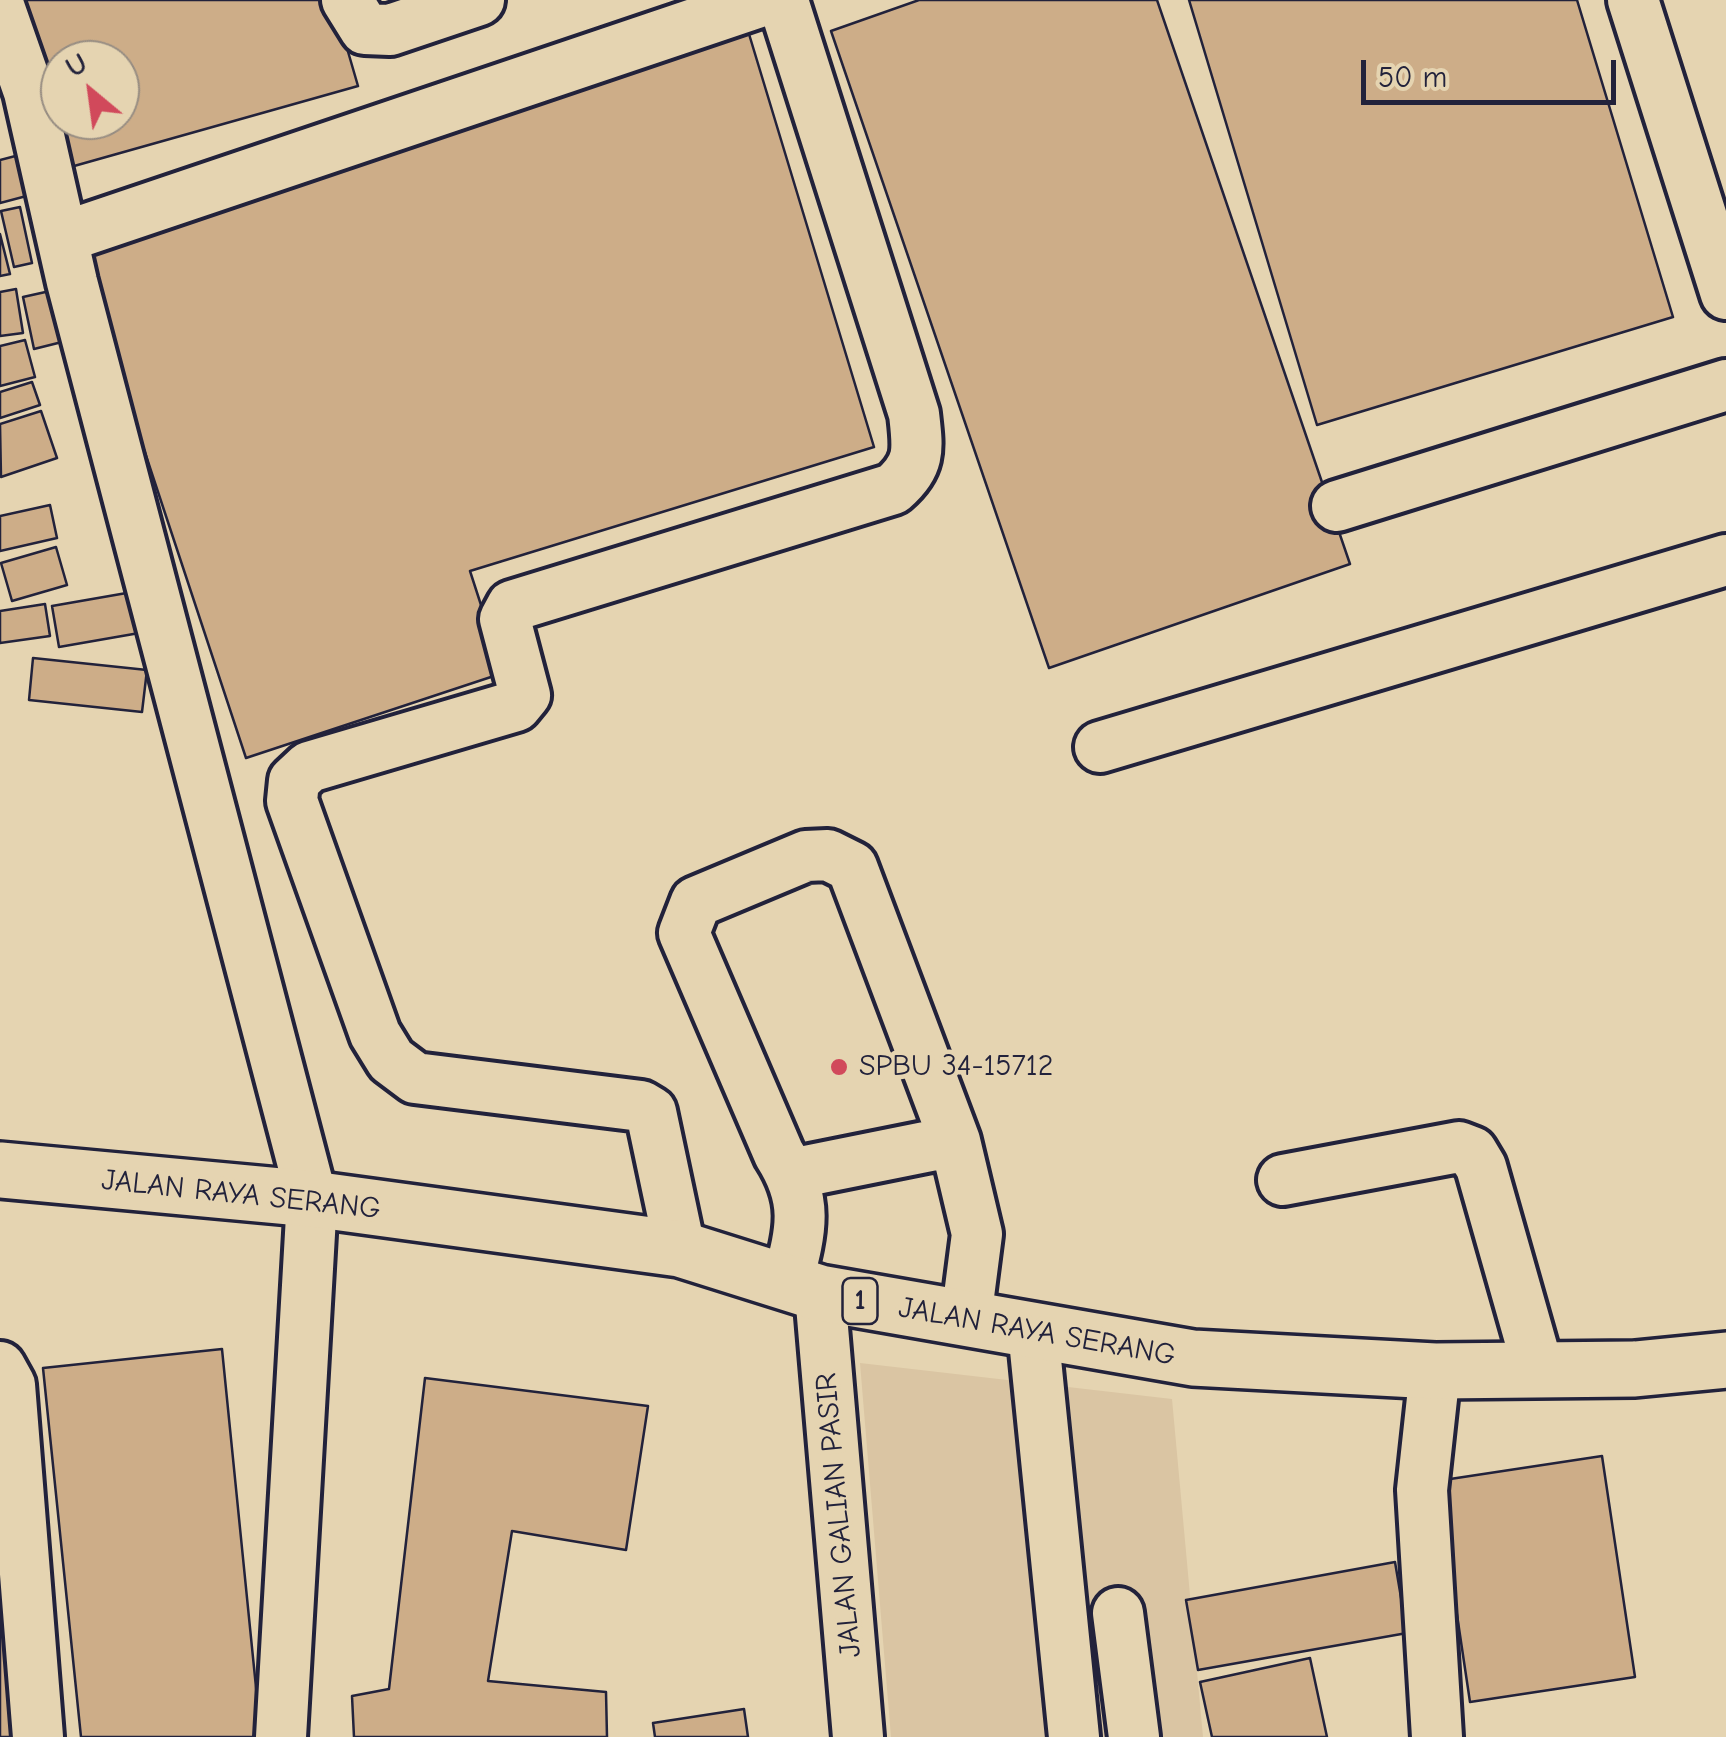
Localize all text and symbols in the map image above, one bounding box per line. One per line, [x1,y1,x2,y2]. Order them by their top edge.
north arrow [40,40,140,140]
scale bar [1366,40,1621,102]
text: U [60,47,92,84]
text: 50 m [1378,60,1447,95]
place label: SPBU 34-15712 [859,1049,1053,1085]
marker: SPBU 34-15712 [828,1056,850,1078]
street label: JALAN RAYA SERANG [100,1162,382,1228]
road number: 1 [842,1278,878,1324]
street label: JALAN RAYA SERANG [896,1290,1178,1374]
street label: JALAN GALIAN PASIR [809,1371,869,1659]

